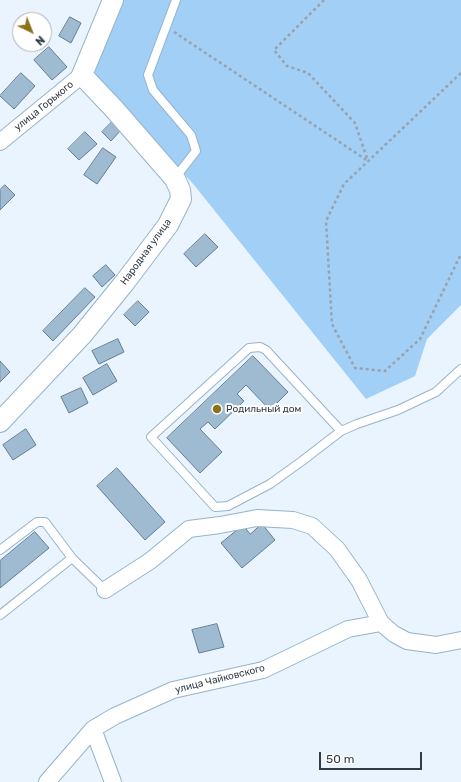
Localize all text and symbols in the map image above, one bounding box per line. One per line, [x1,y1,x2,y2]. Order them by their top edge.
north arrow [12,12,52,52]
text: N [33,33,47,48]
street label: улица Горького [12,78,76,134]
street label: Народная улица [118,217,174,287]
marker: Родильный дом [211,403,223,415]
place label: Родильный дом [226,403,301,415]
street label: улица Чайковского [174,662,266,696]
scale bar [321,744,424,770]
text: 50 m [326,752,354,766]

